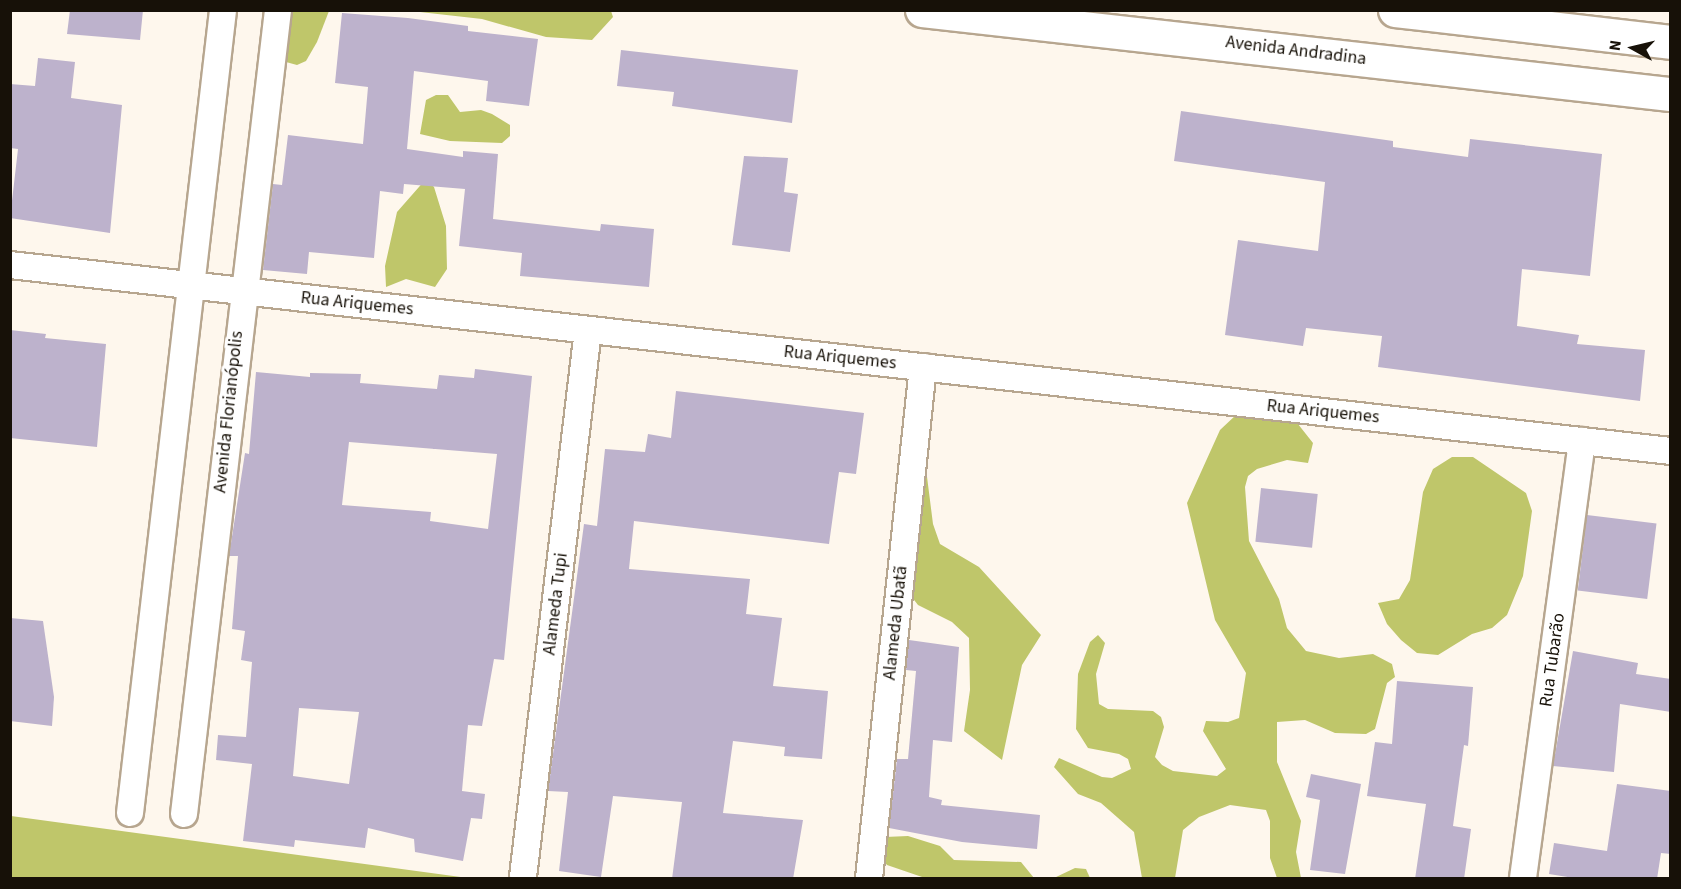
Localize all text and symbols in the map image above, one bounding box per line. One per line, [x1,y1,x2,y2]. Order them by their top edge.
north arrow [1603,18,1663,78]
street label: Avenida Andradina [1224,32,1368,70]
text: N [1604,39,1627,52]
street label: Rua Ariquemes [300,287,414,321]
street label: Avenida Florianópolis [210,330,248,494]
street label: Rua Ariquemes [783,341,897,375]
street label: Rua Ariquemes [1266,395,1380,429]
street label: Alameda Tupi [539,552,573,656]
street label: Alameda Ubatã [879,565,913,681]
street label: Rua Tubarão [1536,612,1570,708]

